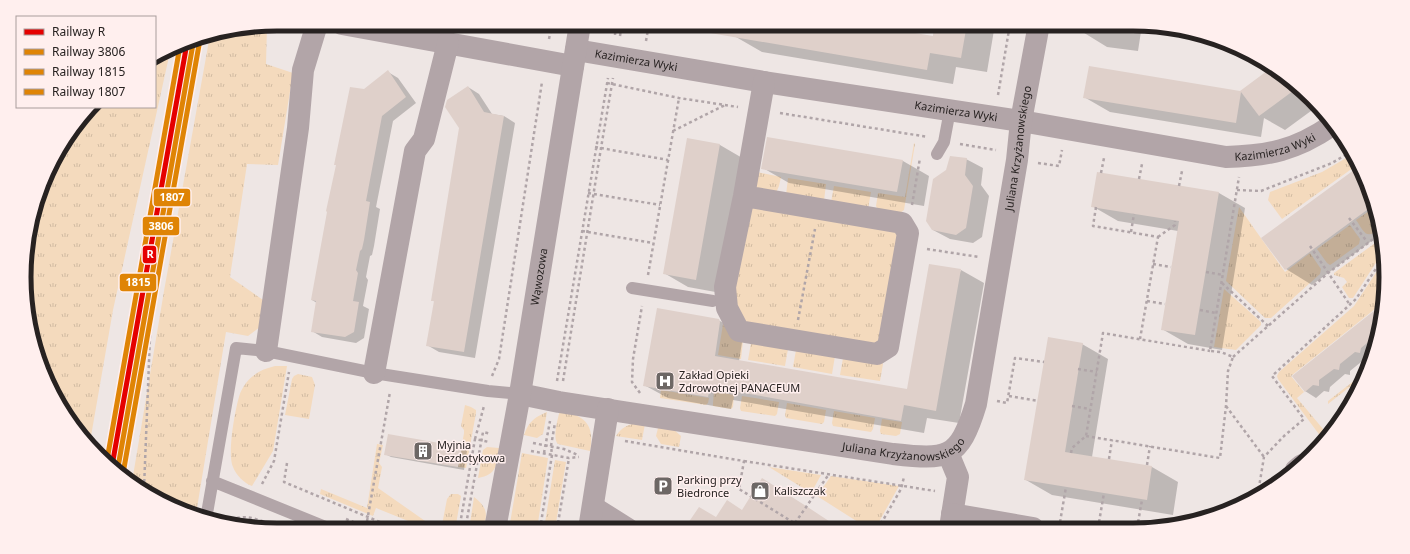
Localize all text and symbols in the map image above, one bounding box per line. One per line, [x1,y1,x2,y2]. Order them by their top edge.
legend [16,16,156,108]
text: Railway R [52,23,106,40]
text: Railway 3806 [52,43,125,60]
street label: Kazimierza Wyki [594,45,679,74]
text: Railway 1815 [52,63,125,80]
text: Railway 1807 [52,83,125,100]
street label: Juliana Krzyżanowskiego [1000,84,1034,213]
street label: Kazimierza Wyki [914,97,999,124]
street label: Kazimierza Wyki [1234,129,1318,164]
line badge: 1807 [153,188,191,207]
text: 1807 [159,189,185,204]
line badge: 3806 [142,216,180,236]
text: 3806 [148,218,174,233]
line badge: R [142,245,157,264]
text: R [146,246,154,261]
street label: Wąwozowa [526,247,551,306]
line badge: 1815 [119,273,157,292]
text: 1815 [125,274,151,289]
place label: Zakład Opieki Zdrowotnej PANACEUM [679,367,800,395]
hospital icon: Zakład Opieki Zdrowotnej PANACEUM [654,370,676,392]
street label: Juliana Krzyżanowskiego [840,434,968,464]
place label: Myjnia bezdotykowa [437,437,505,465]
building icon: Myjnia bezdotykowa [412,440,434,462]
place label: Parking przy Biedronce [677,472,742,500]
parking icon: Parking przy Biedronce [652,475,674,497]
shop icon: Kaliszczak [749,480,771,502]
place label: Kaliszczak [774,483,826,498]

